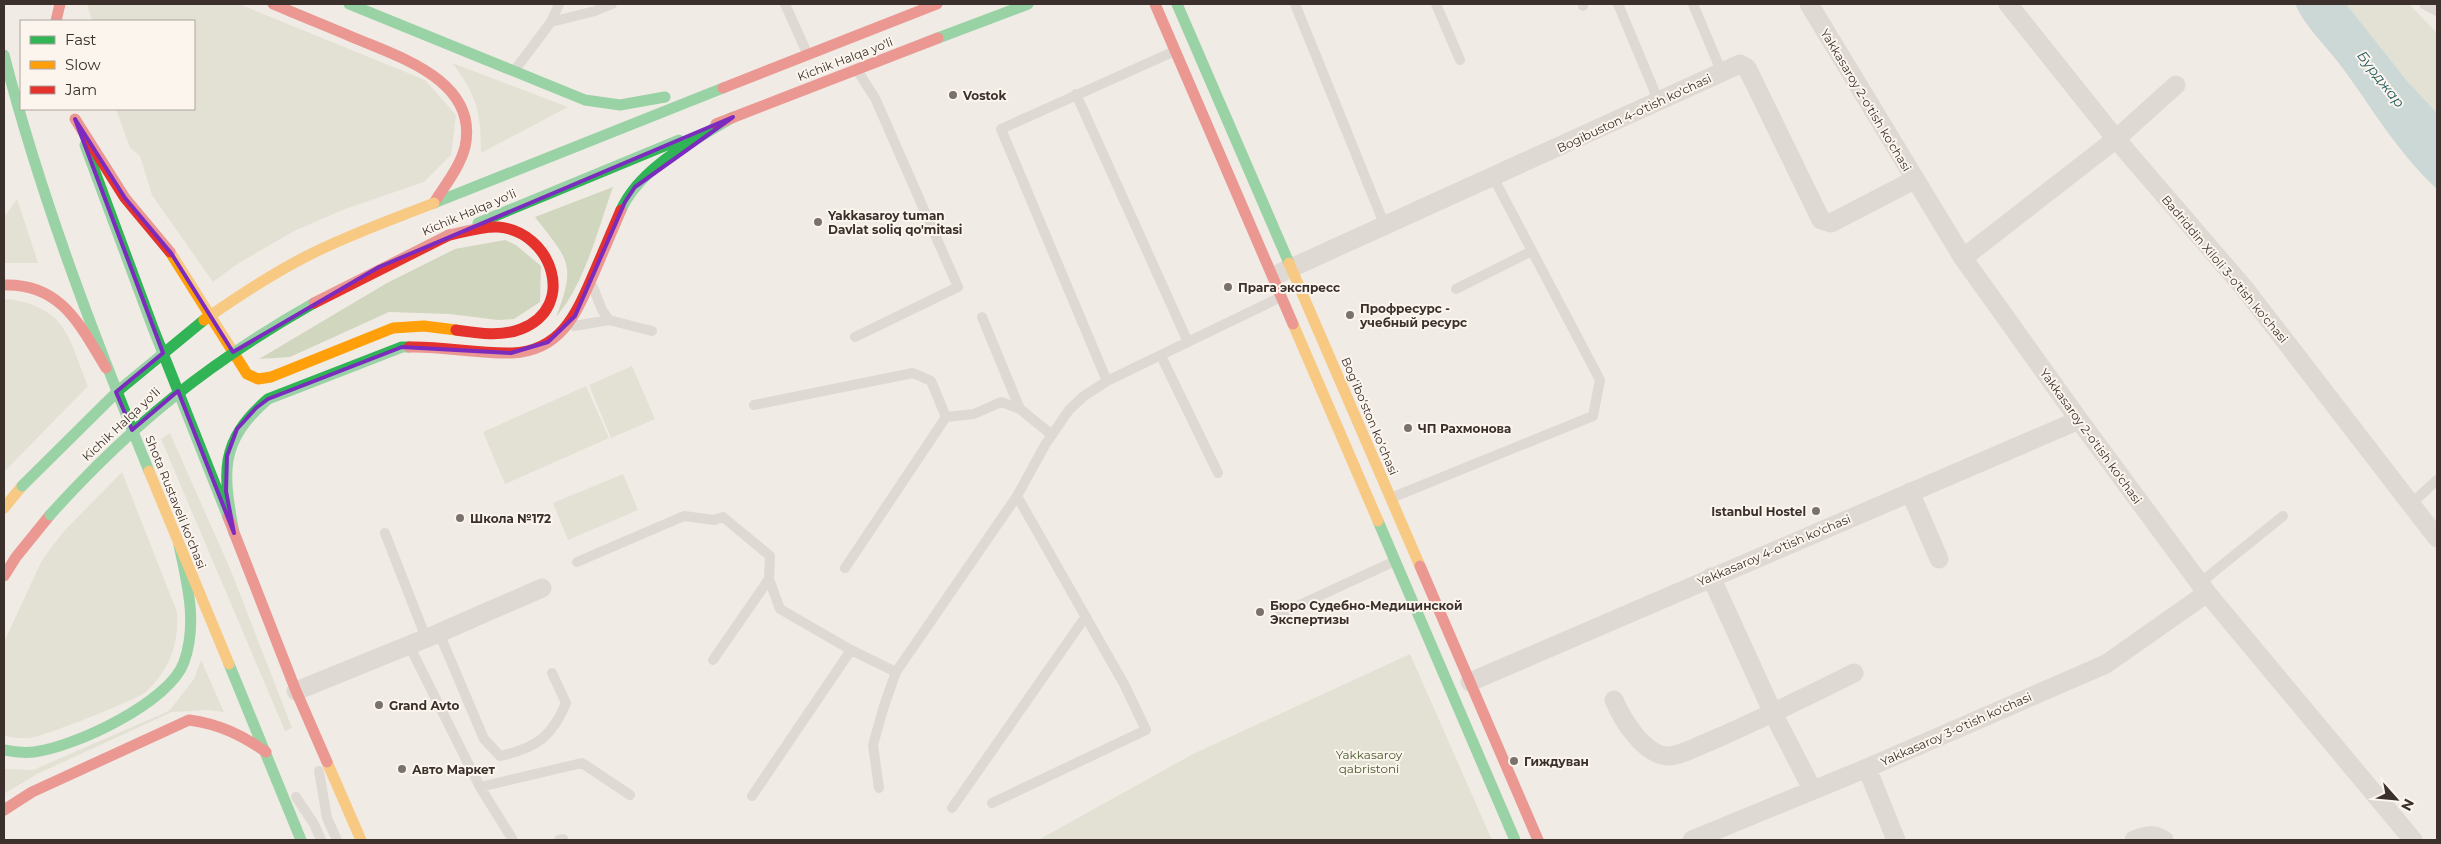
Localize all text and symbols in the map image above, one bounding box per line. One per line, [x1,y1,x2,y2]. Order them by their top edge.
legend [20,20,195,110]
street label: Yakkasaroy 2-o'tish ko'chasi [1817,26,1915,174]
text: Fast [65,30,96,49]
street label: Kichik Halqa yo'li [795,34,895,84]
water label: Бурджар [2353,47,2409,111]
text: Slow [65,55,101,74]
street label: Bogibuston 4-o'tish ko'chasi [1554,71,1714,155]
text: Jam [64,80,97,99]
place label: Vostok [962,88,1006,103]
marker: Vostok [947,89,959,101]
street label: Kichik Halqa yo'li [420,185,518,239]
street label: Badriddin Xiloli 3-o'tish ko'chasi [2159,192,2291,346]
place label: Yakkasaroy tuman Davlat soliq qo'mitasi [827,208,962,237]
marker: Yakkasaroy tuman Davlat soliq qo'mitasi [812,216,824,228]
place label: Прага экспресс [1238,280,1340,295]
marker: Прага экспресс [1222,281,1234,293]
place label: Профресурс - учебный ресурс [1359,301,1467,330]
marker: Профресурс - учебный ресурс [1344,309,1356,321]
street label: Bogʻiboʻston koʻchasi [1338,355,1402,477]
street label: Yakkasaroy 2-o'tish ko'chasi [2037,365,2145,507]
street label: Kichik Halqa yo'li [79,384,163,464]
place label: ЧП Рахмонова [1418,421,1511,436]
marker: ЧП Рахмонова [1402,422,1414,434]
street label: Shota Rustaveli ko'chasi [142,433,210,571]
place label: Istanbul Hostel [1711,504,1806,519]
marker: Istanbul Hostel [1810,505,1822,517]
place label: Школа №172 [470,511,551,526]
street label: Yakkasaroy 4-o'tish ko'chasi [1695,511,1853,589]
marker: Школа №172 [454,512,466,524]
place label: Бюро Судебно-Медицинской Экспертизы [1270,598,1462,627]
marker: Бюро Судебно-Медицинской Экспертизы [1254,606,1266,618]
street label: Yakkasaroy 3-o'tish ko'chasi [1878,689,2034,769]
place label: Grand Avto [389,698,460,713]
marker: Grand Avto [373,699,385,711]
park label: Yakkasaroy qabristoni [1336,747,1403,776]
place label: Гиждуван [1524,754,1589,769]
marker: Гиждуван [1508,755,1520,767]
place label: Авто Маркет [412,762,496,777]
marker: Авто Маркет [396,763,408,775]
north arrow [2371,774,2421,824]
text: N [2397,796,2418,814]

